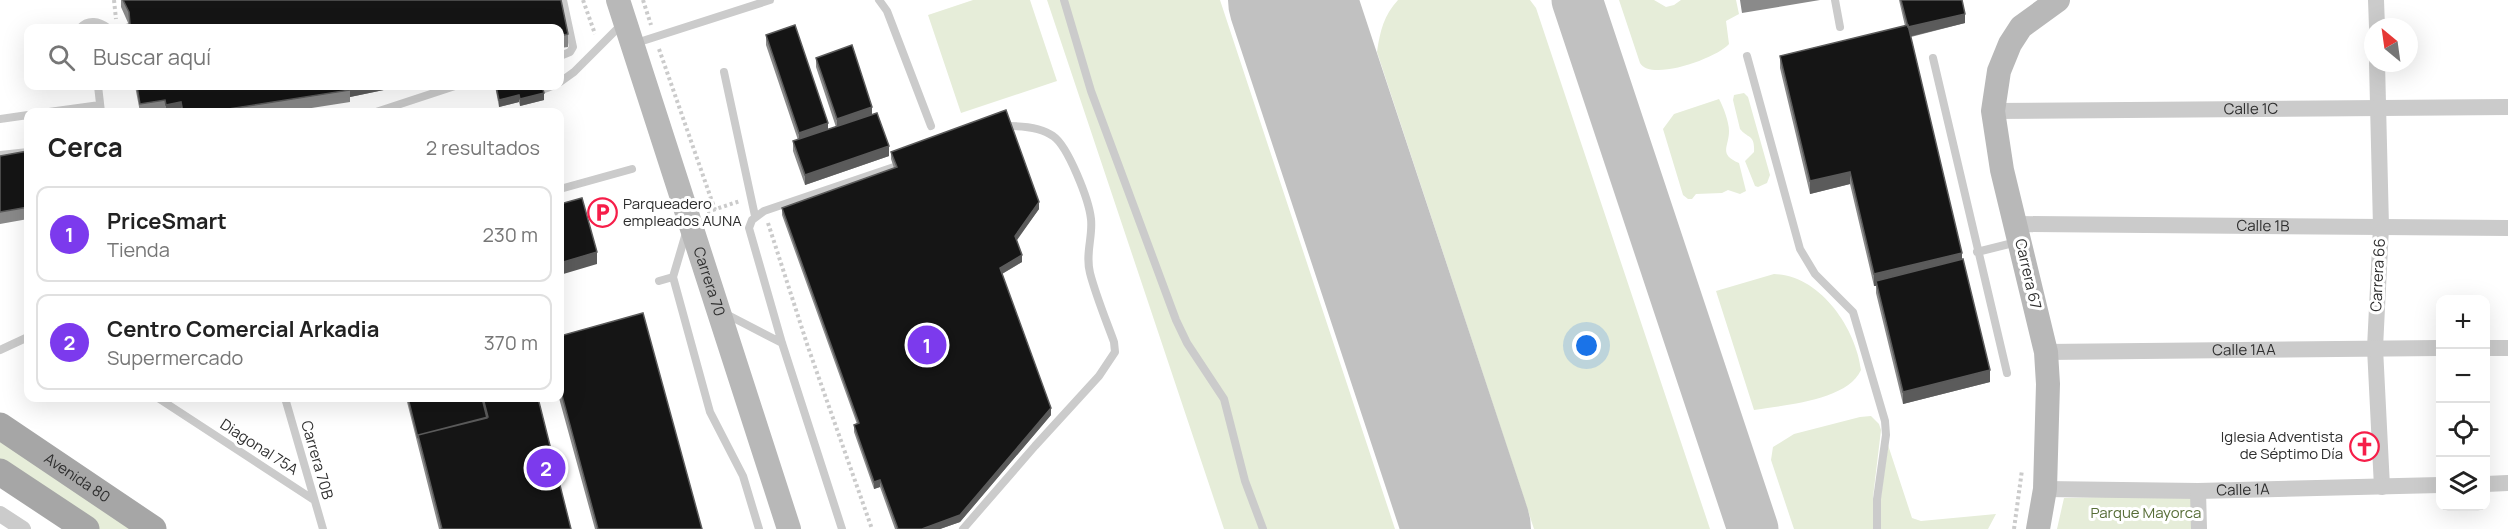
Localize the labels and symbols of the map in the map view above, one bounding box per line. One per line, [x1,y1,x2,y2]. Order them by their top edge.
north arrow [2364,18,2418,72]
street label: Calle 1C [2224,98,2279,119]
place label: Parqueadero empleados AUNA [623,193,742,231]
parking icon: Parqueadero empleados AUNA [586,197,618,229]
street label: Calle 1B [2236,215,2290,236]
street label: Carrera 67 [2010,237,2047,311]
street label: Carrera 66 [2365,238,2390,312]
street label: Carrera 70 [689,244,731,319]
pin: 1 [908,322,946,368]
your location [1572,331,1601,360]
street label: Calle 1AA [2212,339,2276,360]
street label: Diagonal 75A [216,414,303,480]
street label: Carrera 70B [296,418,339,502]
place label: Iglesia Adventista de Séptimo Día [2221,426,2343,464]
church icon: Iglesia Adventista de Séptimo Día [2348,430,2380,462]
pin: 2 [526,446,566,490]
street label: Avenida 80 [40,448,115,507]
street label: Calle 1A [2216,478,2270,501]
park label: Parque Mayorca [2091,502,2201,523]

